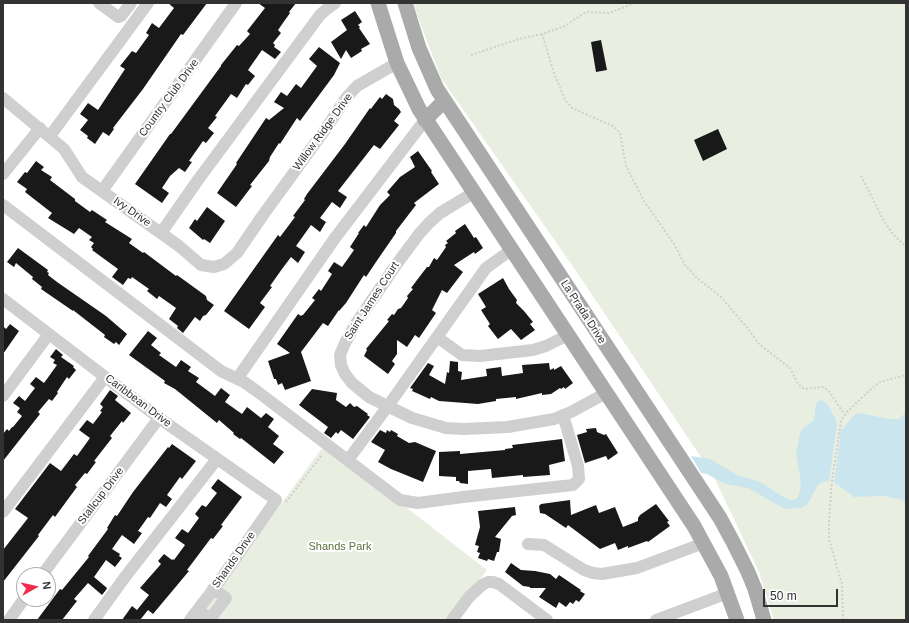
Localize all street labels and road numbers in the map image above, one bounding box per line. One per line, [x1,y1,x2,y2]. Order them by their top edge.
street label: Country Club Drive [136,57,202,139]
street label: Willow Ridge Drive [291,91,355,173]
street label: Ivy Drive [111,194,153,230]
street label: Saint James Court [342,259,402,343]
street label: La Prada Drive [557,278,609,346]
street label: Caribbean Drive [102,372,174,430]
street label: Stallcup Drive [75,465,127,527]
street label: Shands Drive [210,529,258,591]

